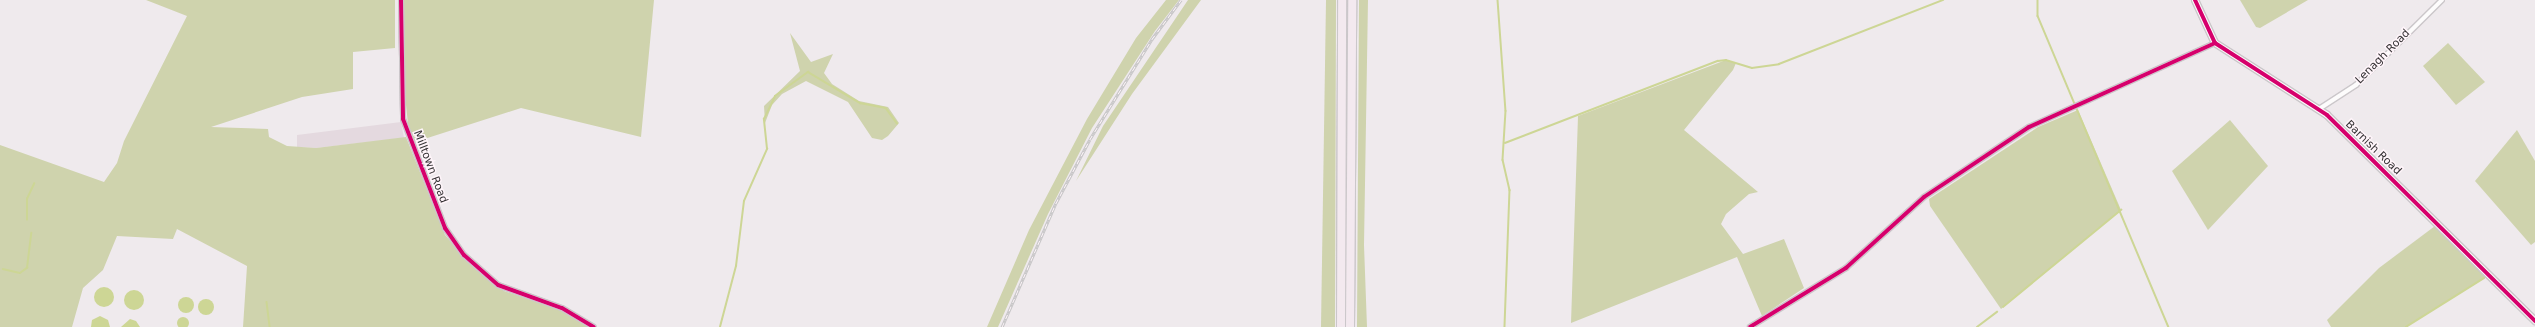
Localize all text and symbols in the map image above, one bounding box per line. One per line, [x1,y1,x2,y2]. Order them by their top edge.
street label: Lenagh Road [2353,27,2413,87]
street label: Barnish Road [2342,118,2404,178]
street label: Milltown Road [410,129,450,205]

